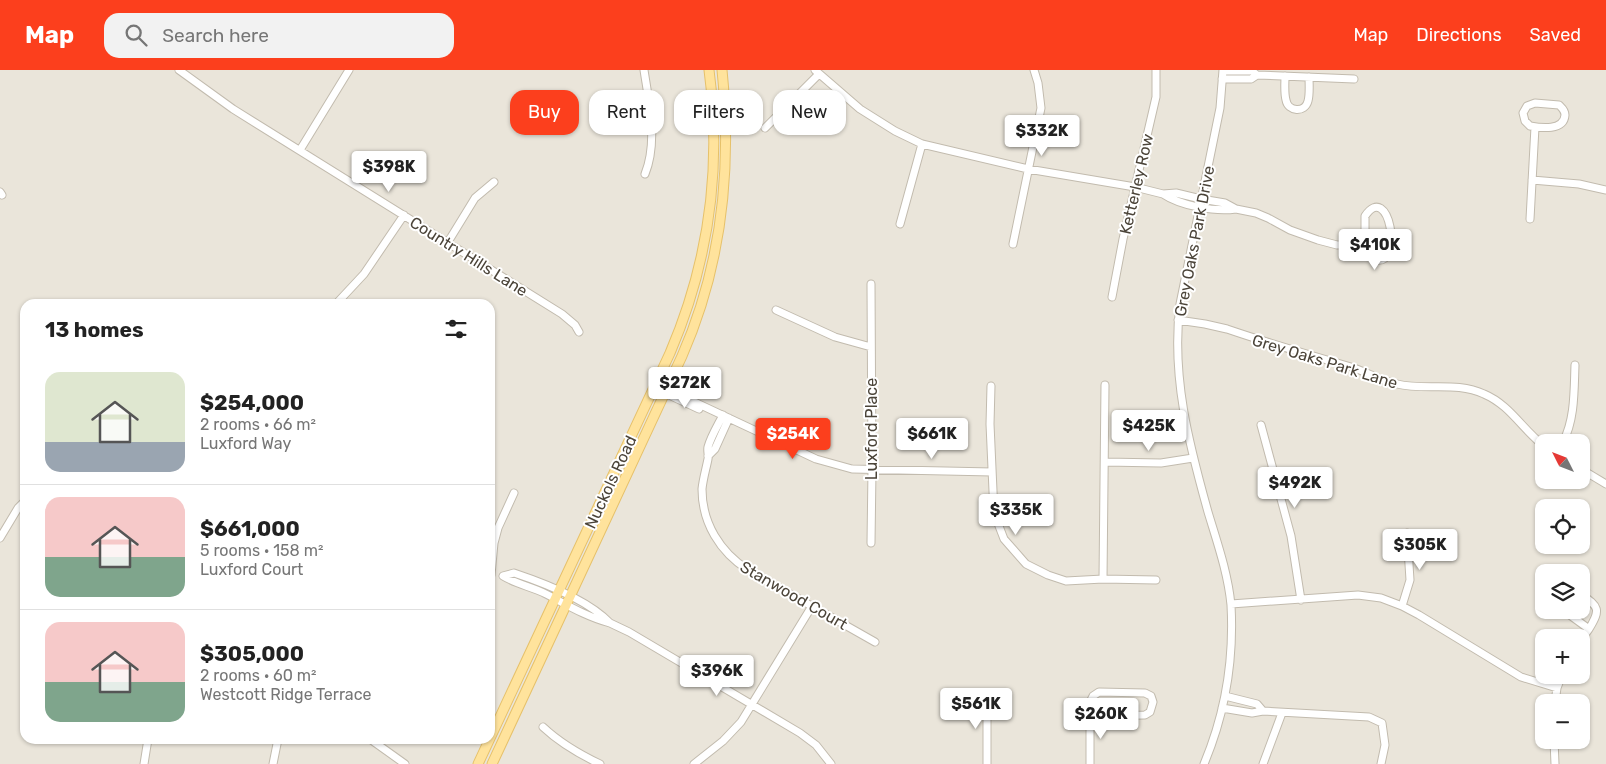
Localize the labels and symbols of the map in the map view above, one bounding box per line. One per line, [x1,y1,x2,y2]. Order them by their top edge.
pin: $332K [1007,114,1077,157]
street label: Ketterley Row [1116,132,1157,236]
pin: $398K [354,150,424,193]
street label: Grey Oaks Park Drive [1171,164,1218,318]
street label: Country Hills Lane [406,212,531,300]
pin: $410K [1340,228,1410,271]
street label: Grey Oaks Park Lane [1250,330,1400,393]
pin: $272K [650,366,720,409]
street label: Luxford Place [862,378,881,480]
pin: $425K [1114,410,1184,452]
pin: $254K [758,418,828,460]
pin: $661K [897,418,967,460]
street label: Nuckols Road [581,433,640,532]
north arrow [1535,434,1590,489]
pin: $492K [1260,466,1330,509]
pin: $335K [981,494,1051,536]
pin: $305K [1385,528,1455,571]
street label: Stanwood Court [737,557,851,634]
pin: $396K [682,654,752,697]
pin: $561K [941,688,1011,730]
pin: $260K [1066,698,1136,740]

